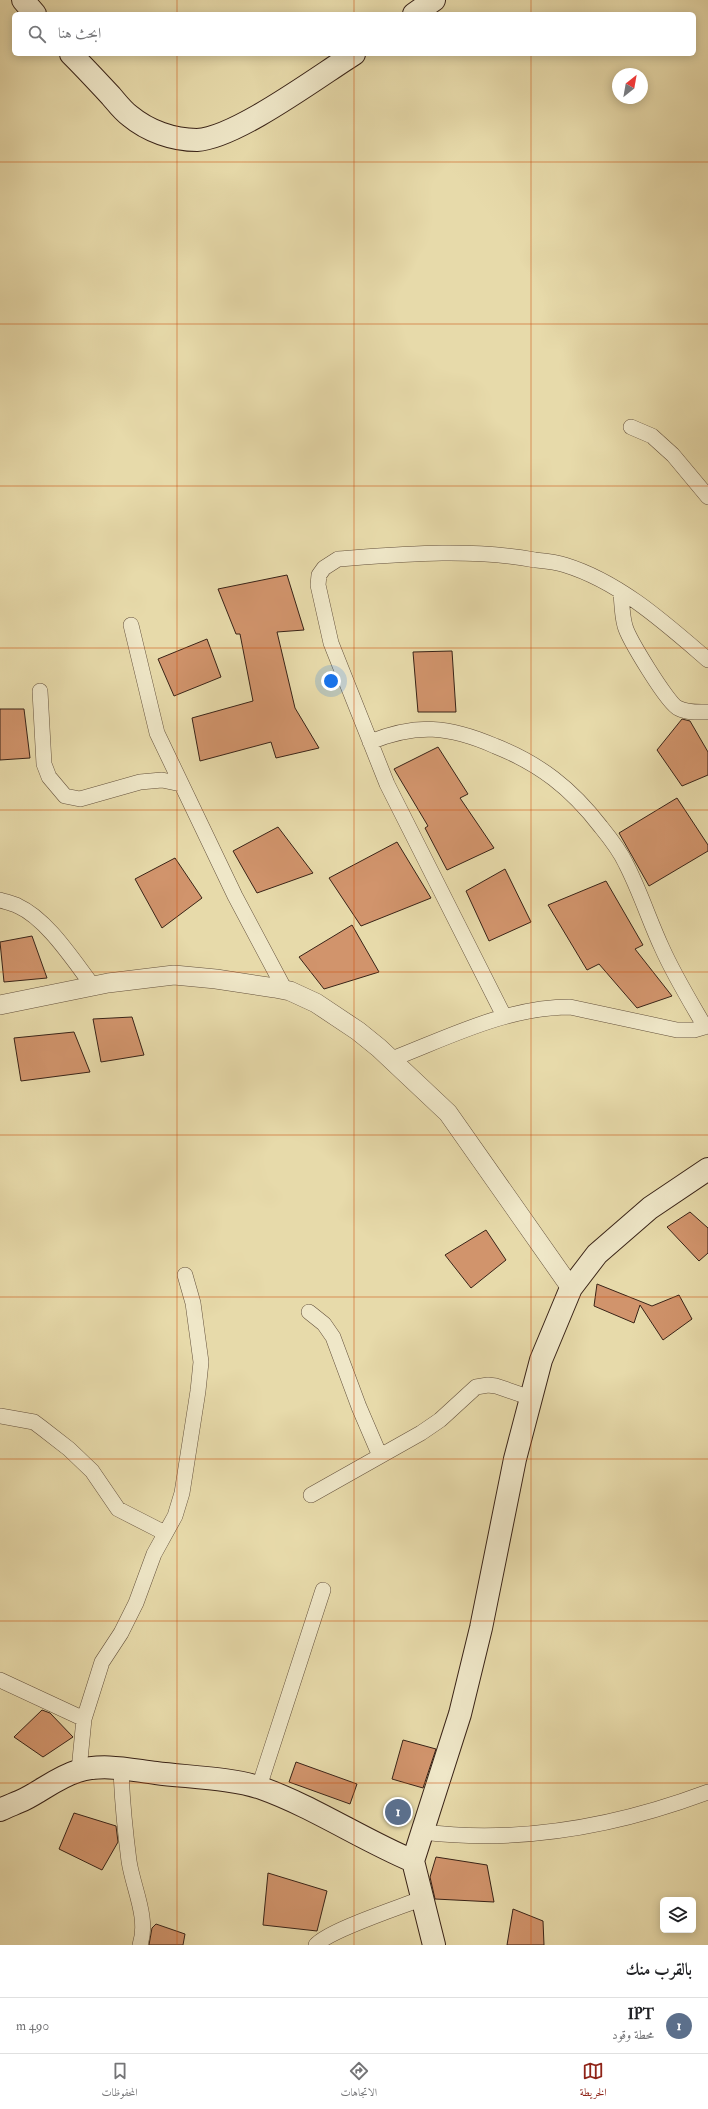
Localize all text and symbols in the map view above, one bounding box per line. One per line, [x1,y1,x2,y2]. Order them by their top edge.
search box [12,12,696,56]
icon: search [26,23,48,45]
text: ابحث هنا [58,24,101,43]
north arrow [612,68,648,104]
your location [321,671,341,691]
pin: 1 [385,1797,411,1827]
map controls [660,1897,696,1933]
button: layers [660,1897,696,1933]
text: بالقرب منك [626,1959,692,1980]
text: IPT [628,2005,654,2024]
text: 490 m [16,2018,49,2034]
text: 1 [677,2018,681,2034]
text: محطة وقود [612,2027,654,2043]
tab: المحفوظات [101,2060,138,2103]
tab: الاتجاهات [340,2060,377,2103]
tab: الخريطة [580,2060,607,2103]

